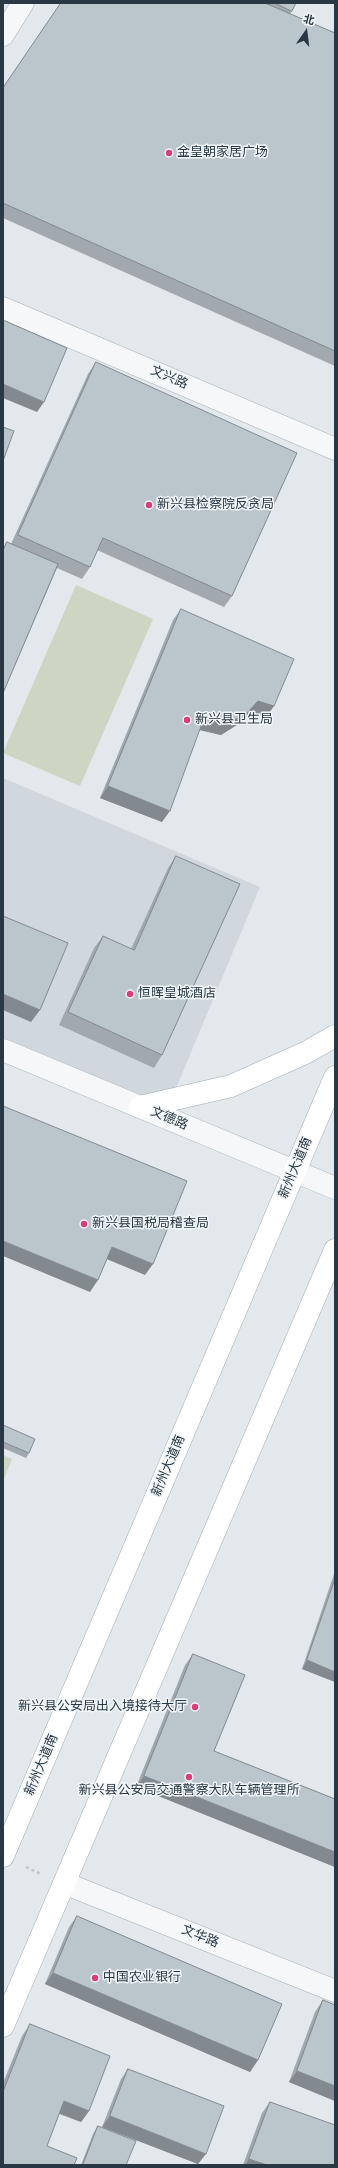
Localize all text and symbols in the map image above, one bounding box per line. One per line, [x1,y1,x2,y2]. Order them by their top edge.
text: 北 [302,11,316,28]
north arrow [286,12,326,52]
place label: 金皇朝家居广场 [177,145,268,161]
marker: 金皇朝家居广场 [164,148,174,158]
street label: 文兴路 [148,363,190,393]
place label: 新兴县检察院反贪局 [157,497,274,513]
marker: 新兴县检察院反贪局 [144,500,154,510]
place label: 新兴县卫生局 [195,712,273,728]
marker: 新兴县卫生局 [182,715,192,725]
place label: 恒晖皇城酒店 [138,986,216,1002]
marker: 恒晖皇城酒店 [125,989,135,999]
street label: 文德路 [148,1104,190,1134]
street label: 新州大道南 [276,1135,316,1201]
place label: 新兴县国税局稽查局 [92,1216,209,1232]
marker: 新兴县国税局稽查局 [79,1219,89,1229]
street label: 新州大道南 [149,1433,189,1499]
place label: 新兴县公安局出入境接待大厅 [18,1699,187,1715]
marker: 新兴县公安局出入境接待大厅 [190,1702,200,1712]
street label: 新州大道南 [22,1732,62,1798]
marker: 新兴县公安局交通警察大队车辆管理所 [184,1772,194,1782]
place label: 新兴县公安局交通警察大队车辆管理所 [79,1783,299,1799]
street label: 文华路 [179,1922,221,1952]
place label: 中国农业银行 [103,1970,181,1986]
marker: 中国农业银行 [90,1973,100,1983]

